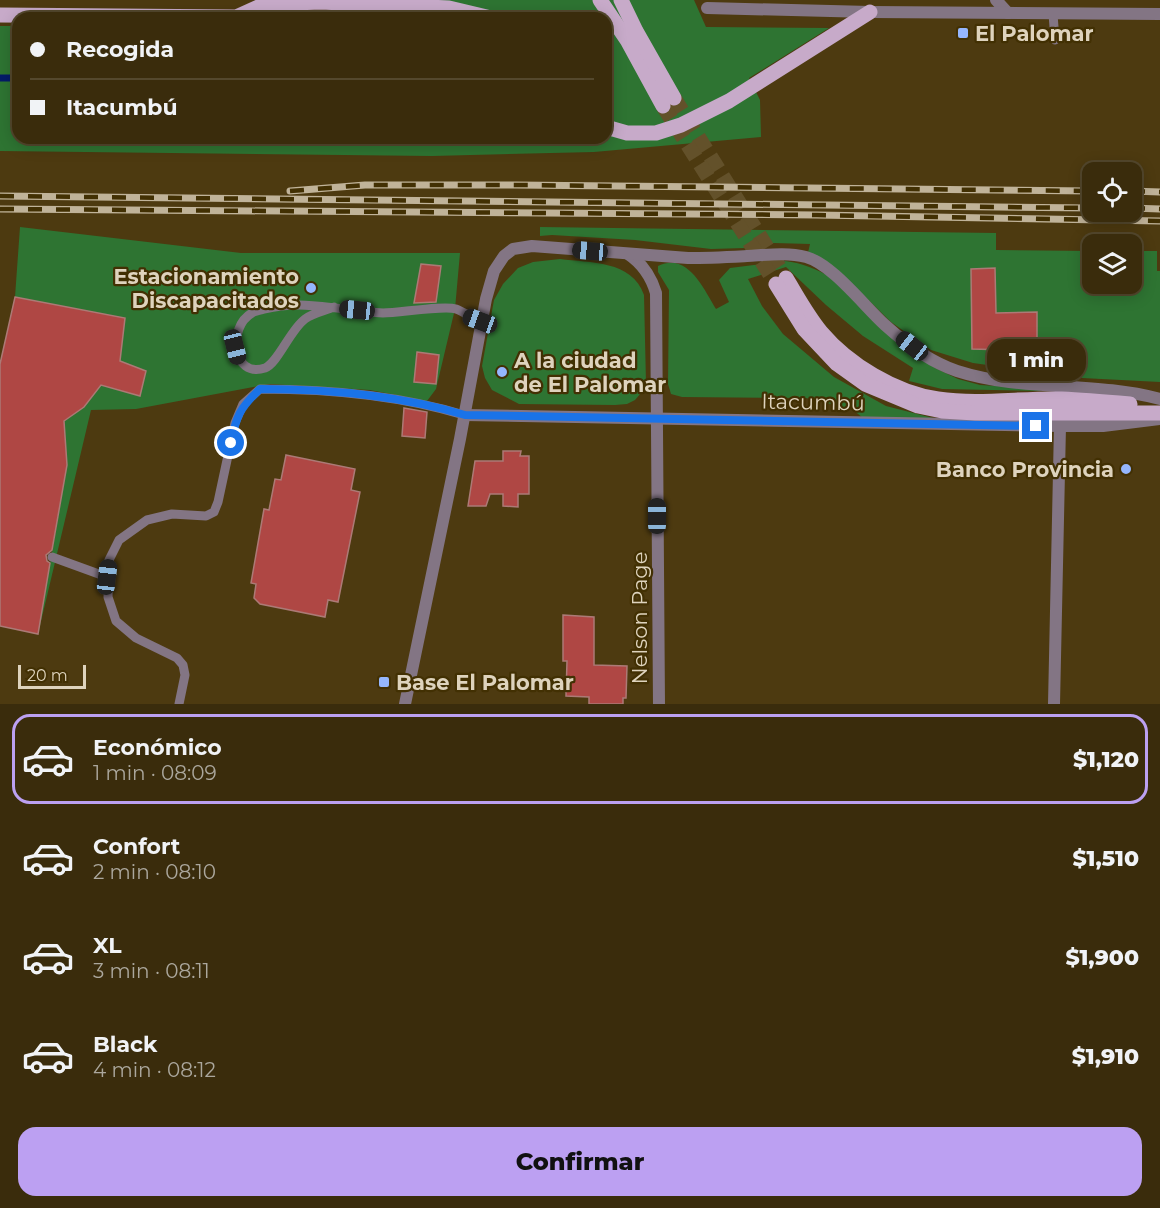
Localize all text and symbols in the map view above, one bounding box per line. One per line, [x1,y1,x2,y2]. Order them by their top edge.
place label: El Palomar [975,21,1093,46]
marker: El Palomar [956,26,970,40]
text: Recogida [66,36,174,63]
text: Itacumbú [66,94,178,121]
map controls [1082,162,1142,294]
button: locate [1082,162,1142,222]
button: layers [1082,234,1142,294]
car [571,240,609,262]
place label: Estacionamiento Discapacitados [114,264,299,313]
marker: Estacionamiento Discapacitados [304,281,318,295]
car [338,299,376,321]
car [460,306,500,336]
car [222,327,248,367]
car [892,328,932,364]
callout: 1 min [986,339,1086,381]
place label: A la ciudad de El Palomar [513,348,666,397]
text: 1 min [1009,348,1064,372]
marker: A la ciudad de El Palomar [495,365,509,379]
street label: Itacumbú [761,389,865,415]
route end [1022,412,1049,439]
route start [217,429,244,456]
place label: Banco Provincia [936,457,1114,482]
marker: Banco Provincia [1119,462,1133,476]
car [648,498,666,534]
street label: Nelson Page [627,552,652,684]
car [96,558,118,596]
scale bar [18,662,86,690]
text: 20 m [27,666,68,685]
place label: Base El Palomar [396,670,574,695]
marker: Base El Palomar [377,675,391,689]
icon: car [21,732,75,786]
text: Económico [93,734,222,761]
text: $1,120 [1073,746,1139,773]
text: 1 min · 08:09 [93,761,217,785]
icon: car [21,831,75,885]
text: Confort [93,833,180,860]
text: $1,510 [1073,845,1139,872]
text: 2 min · 08:10 [93,860,216,884]
icon: car [21,930,75,984]
text: XL [93,932,122,959]
text: $1,900 [1065,944,1139,971]
text: 3 min · 08:11 [93,959,210,983]
icon: car [21,1029,75,1083]
text: Black [93,1031,157,1058]
text: $1,910 [1072,1043,1139,1070]
text: 4 min · 08:12 [93,1058,216,1082]
button: Confirmar [18,1127,1142,1196]

